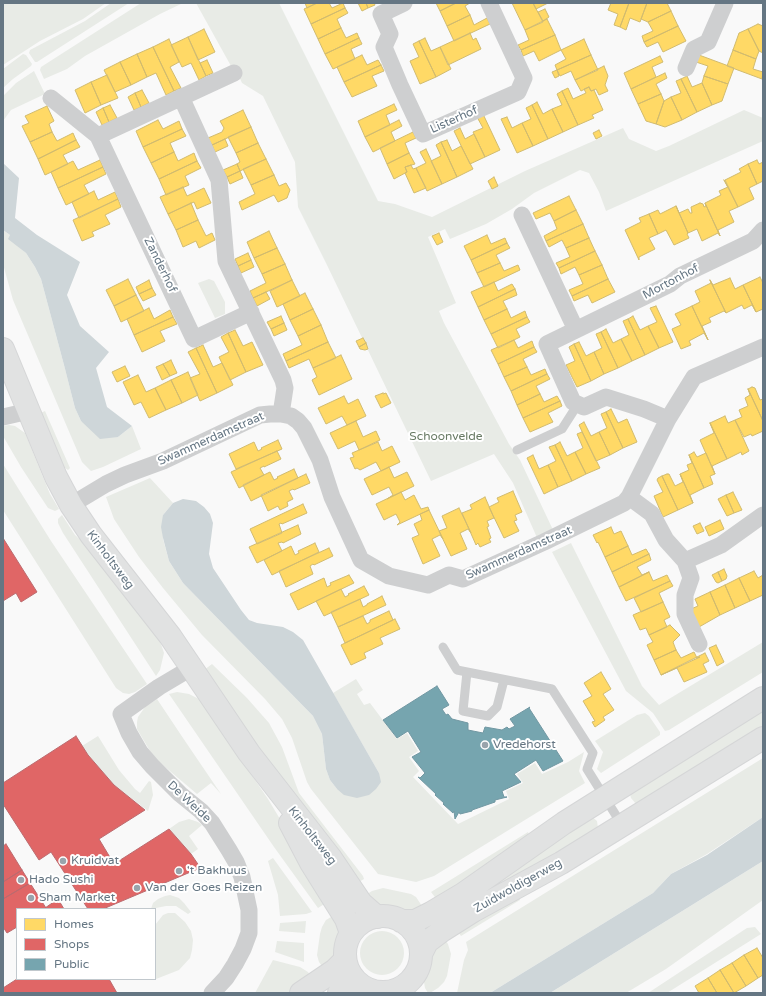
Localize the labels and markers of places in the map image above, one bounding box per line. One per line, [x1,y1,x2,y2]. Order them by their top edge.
place label: Vredehorst [493,738,556,752]
marker: Vredehorst [480,740,490,750]
place label: Kruidvat [71,854,119,868]
marker: Kruidvat [58,856,68,866]
place label: 't Bakhuus [187,864,247,878]
marker: 't Bakhuus [174,866,184,876]
place label: Hado Sushi [29,873,93,887]
marker: Hado Sushi [16,875,26,885]
place label: Van der Goes Reizen [145,881,262,895]
marker: Van der Goes Reizen [132,883,142,893]
place label: Sham Market [39,891,115,905]
marker: Sham Market [26,893,36,903]

